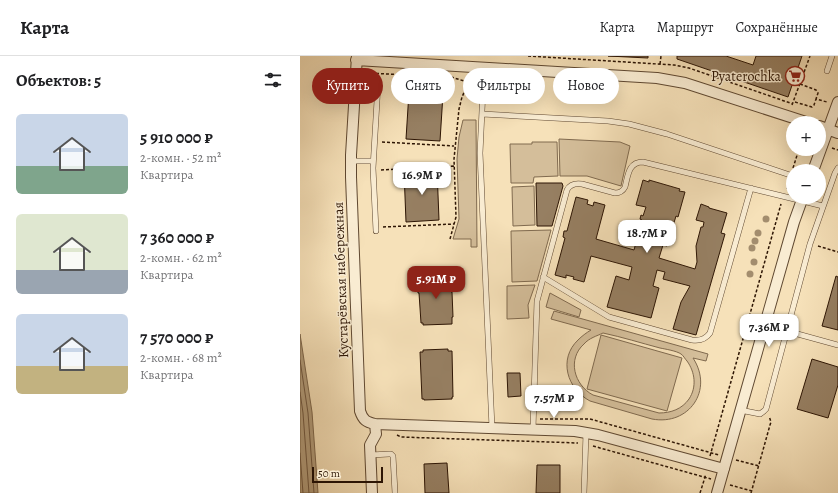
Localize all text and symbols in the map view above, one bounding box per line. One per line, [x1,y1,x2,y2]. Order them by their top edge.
text: Карта [20,15,69,41]
text: Карта [600,18,635,37]
text: Маршрут [657,18,713,37]
text: Сохранённые [735,18,818,37]
supermarket icon: Pyaterochka [784,65,806,87]
place label: Pyaterochka [711,67,781,86]
chip: Купить [312,68,383,104]
chip: Снять [391,68,455,104]
chip: Фильтры [463,68,545,104]
chip: Новое [553,68,619,104]
text: Объектов: 5 [16,69,101,92]
icon: filters [262,69,284,91]
map controls [786,116,826,204]
button: + [786,116,826,156]
text: 5 910 000 ₽ [140,126,213,149]
icon: home [48,130,96,178]
text: 2-комн. · 52 m² [140,149,221,166]
pin: 16.9M ₽ [385,162,459,196]
button: − [786,164,826,204]
text: Квартира [140,166,194,183]
text: 16.9M ₽ [402,166,442,183]
street label: Кустарёвская набережная [329,201,353,359]
pin: 18.7M ₽ [610,220,684,254]
text: 18.7M ₽ [627,224,667,241]
text: 7 360 000 ₽ [140,226,214,249]
icon: home [48,230,96,278]
text: 2-комн. · 62 m² [140,249,222,266]
text: Квартира [140,266,194,283]
pin: 5.91M ₽ [399,266,473,300]
text: 5.91M ₽ [416,270,456,287]
pin: 7.36M ₽ [732,314,806,348]
text: 7.36M ₽ [749,318,789,335]
text: 7 570 000 ₽ [140,326,214,349]
icon: home [48,330,96,378]
text: 2-комн. · 68 m² [140,349,222,366]
text: Квартира [140,366,194,383]
pin: 7.57M ₽ [517,385,591,419]
text: 7.57M ₽ [534,389,574,406]
scale bar [312,465,383,484]
text: 50 m [318,466,340,481]

